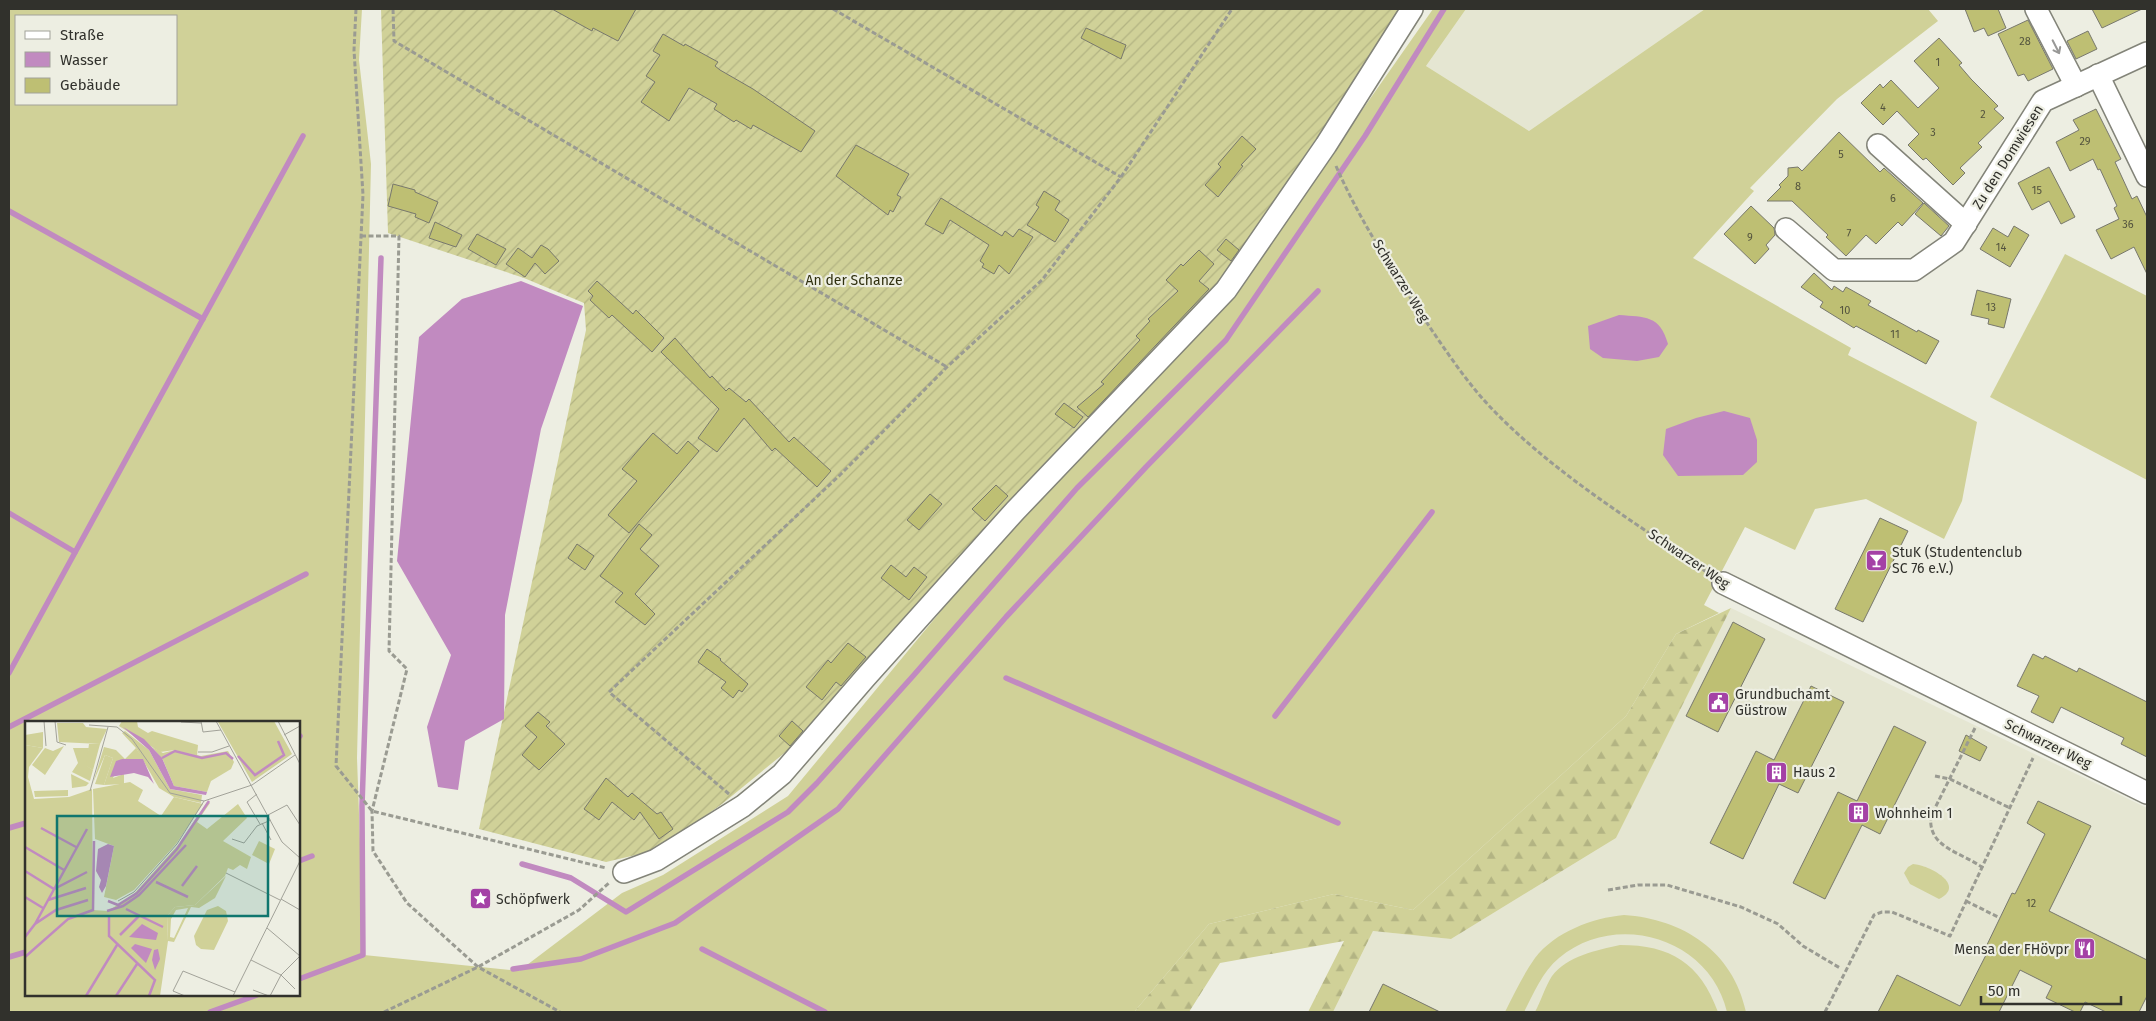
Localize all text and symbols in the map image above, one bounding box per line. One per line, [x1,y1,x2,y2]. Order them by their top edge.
legend [15,15,178,105]
text: Straße [60,26,104,44]
house number: 28 [2019,35,2031,48]
one-way arrow [2052,39,2061,54]
text: Wasser [60,51,108,69]
house number: 1 [1936,56,1940,69]
text: Gebäude [60,76,120,94]
house number: 4 [1880,101,1886,114]
street label: Zu den Domwiesen [1969,102,2047,212]
house number: 2 [1980,108,1986,121]
house number: 3 [1930,126,1936,139]
house number: 29 [2079,135,2091,148]
house number: 5 [1838,148,1844,161]
house number: 8 [1795,180,1801,193]
house number: 15 [2032,184,2043,197]
house number: 6 [1890,192,1896,205]
house number: 36 [2122,218,2134,231]
house number: 7 [1847,227,1852,240]
house number: 9 [1747,231,1753,244]
street label: Schwarzer Weg [1369,236,1434,326]
house number: 14 [1996,241,2006,254]
park label: An der Schanze [805,272,903,289]
house number: 13 [1986,301,1996,314]
house number: 10 [1840,304,1850,317]
house number: 11 [1890,328,1900,341]
street label: Schwarzer Weg [1645,526,1733,593]
place label: StuK (Studentenclub SC 76 e.V.) [1892,544,2022,577]
bar icon: StuK (Studentenclub SC 76 e.V.) [1864,548,1888,572]
place label: Grundbuchamt Güstrow [1735,686,1831,719]
public building icon: Grundbuchamt Güstrow [1707,690,1731,714]
street label: Schwarzer Weg [2002,716,2095,773]
inset map [25,721,300,996]
building icon: Haus 2 [1765,760,1789,784]
place label: Haus 2 [1793,764,1836,781]
building icon: Wohnheim 1 [1847,801,1871,825]
place label: Wohnheim 1 [1875,805,1953,822]
place icon: Schöpfwerk [468,887,492,911]
place label: Schöpfwerk [496,891,571,908]
house number: 12 [2026,897,2036,910]
restaurant icon: Mensa der FHövpr [2073,937,2097,961]
place label: Mensa der FHövpr [1954,941,2070,958]
scale bar [1981,974,2121,1006]
text: 50 m [1988,982,2021,1000]

